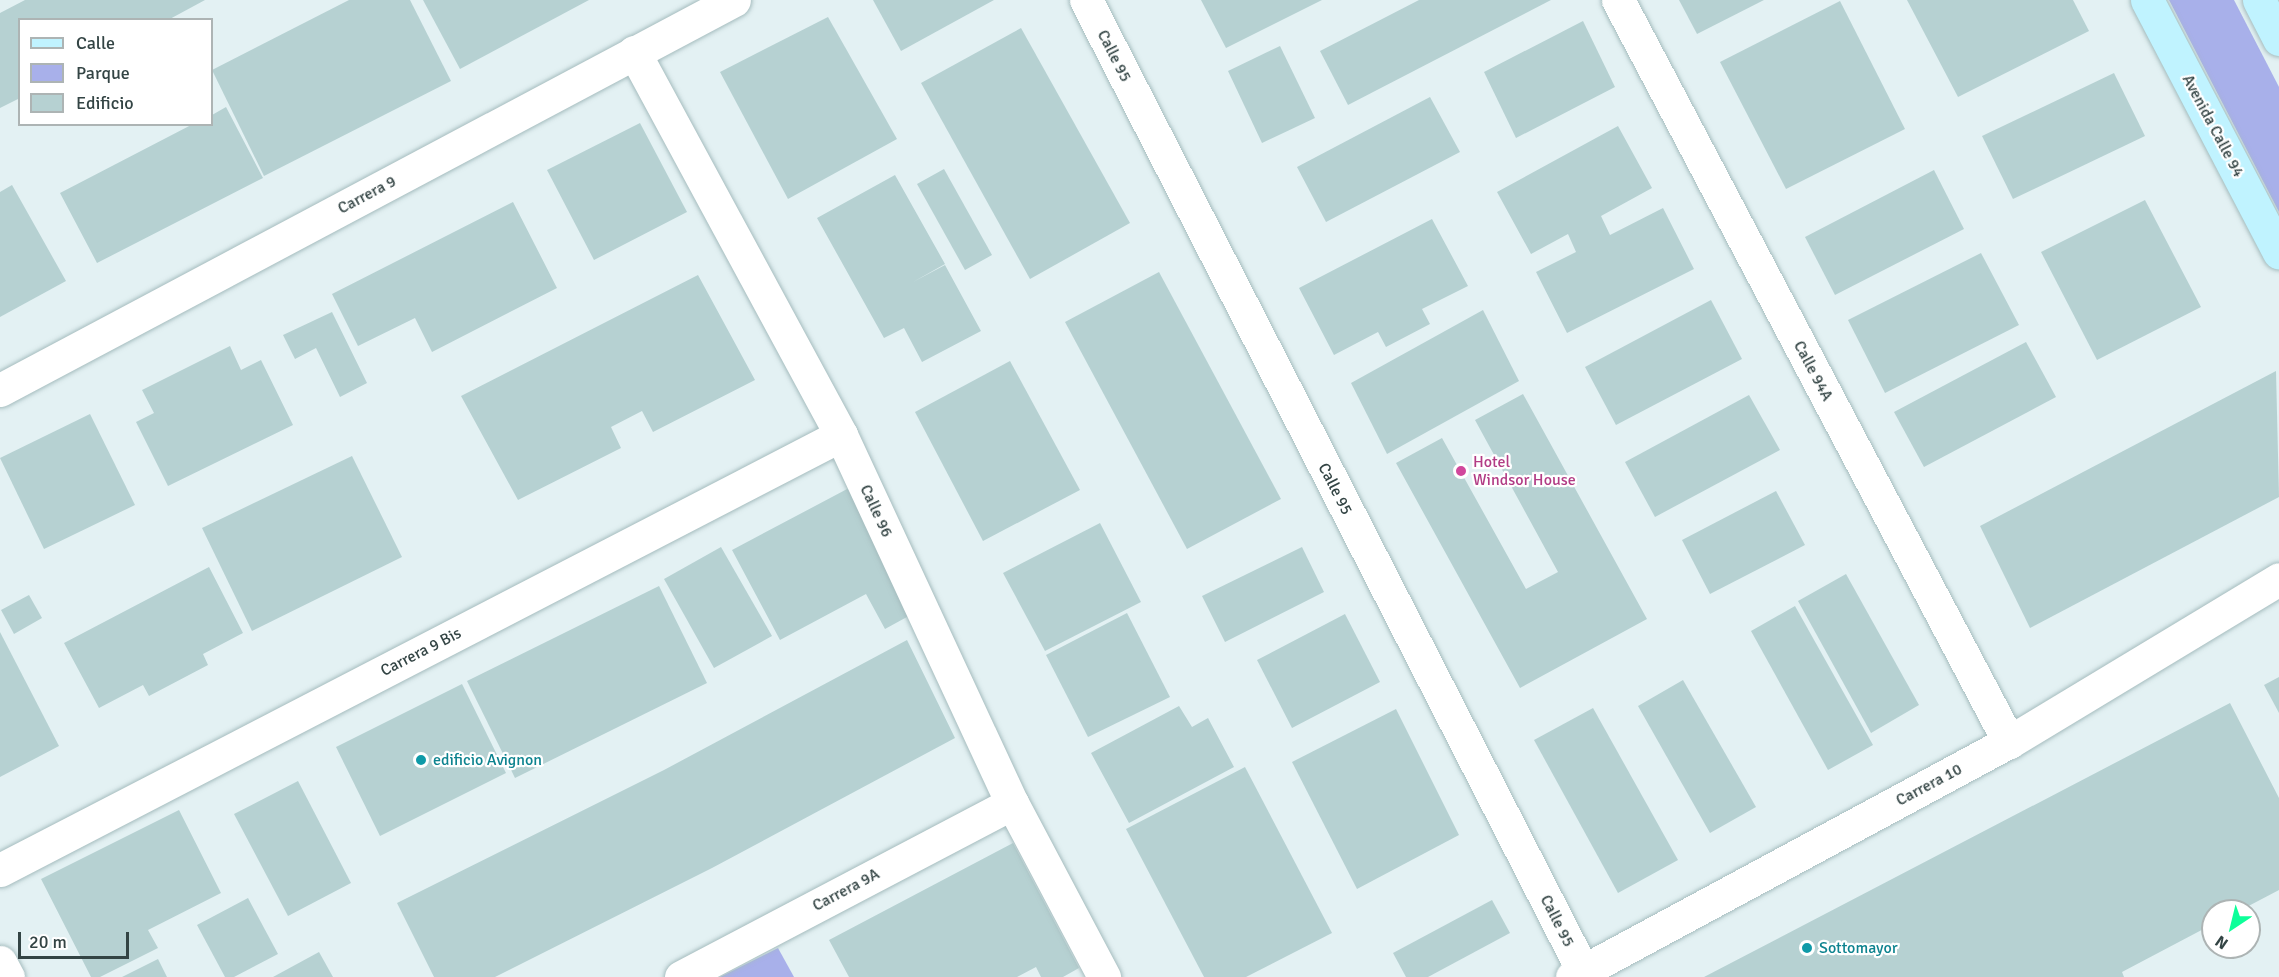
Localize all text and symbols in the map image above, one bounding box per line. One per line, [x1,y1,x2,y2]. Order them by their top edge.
legend [18,18,213,126]
street label: Calle 95 [1093,27,1135,85]
text: Calle [76,32,115,54]
text: Parque [76,62,130,84]
street label: Avenida Calle 94 [2178,71,2248,181]
text: Edificio [76,92,134,114]
street label: Carrera 9 [335,172,399,218]
street label: Calle 94A [1789,338,1837,404]
place label: Hotel Windsor House [1473,452,1576,490]
street label: Calle 95 [1314,460,1356,518]
marker: Hotel Windsor House [1454,464,1468,478]
street label: Calle 96 [856,482,896,540]
street label: Carrera 9 Bis [378,624,464,680]
place label: edificio Avignon [433,750,542,770]
marker: edificio Avignon [414,753,428,767]
street label: Carrera 10 [1893,760,1965,810]
street label: Carrera 9A [809,864,883,916]
street label: Calle 95 [1536,892,1578,950]
north arrow [2201,899,2261,959]
scale bar [21,920,132,958]
text: 20 m [29,931,67,953]
text: N [2212,931,2232,953]
place label: Sottomayor [1819,938,1898,958]
marker: Sottomayor [1800,941,1814,955]

